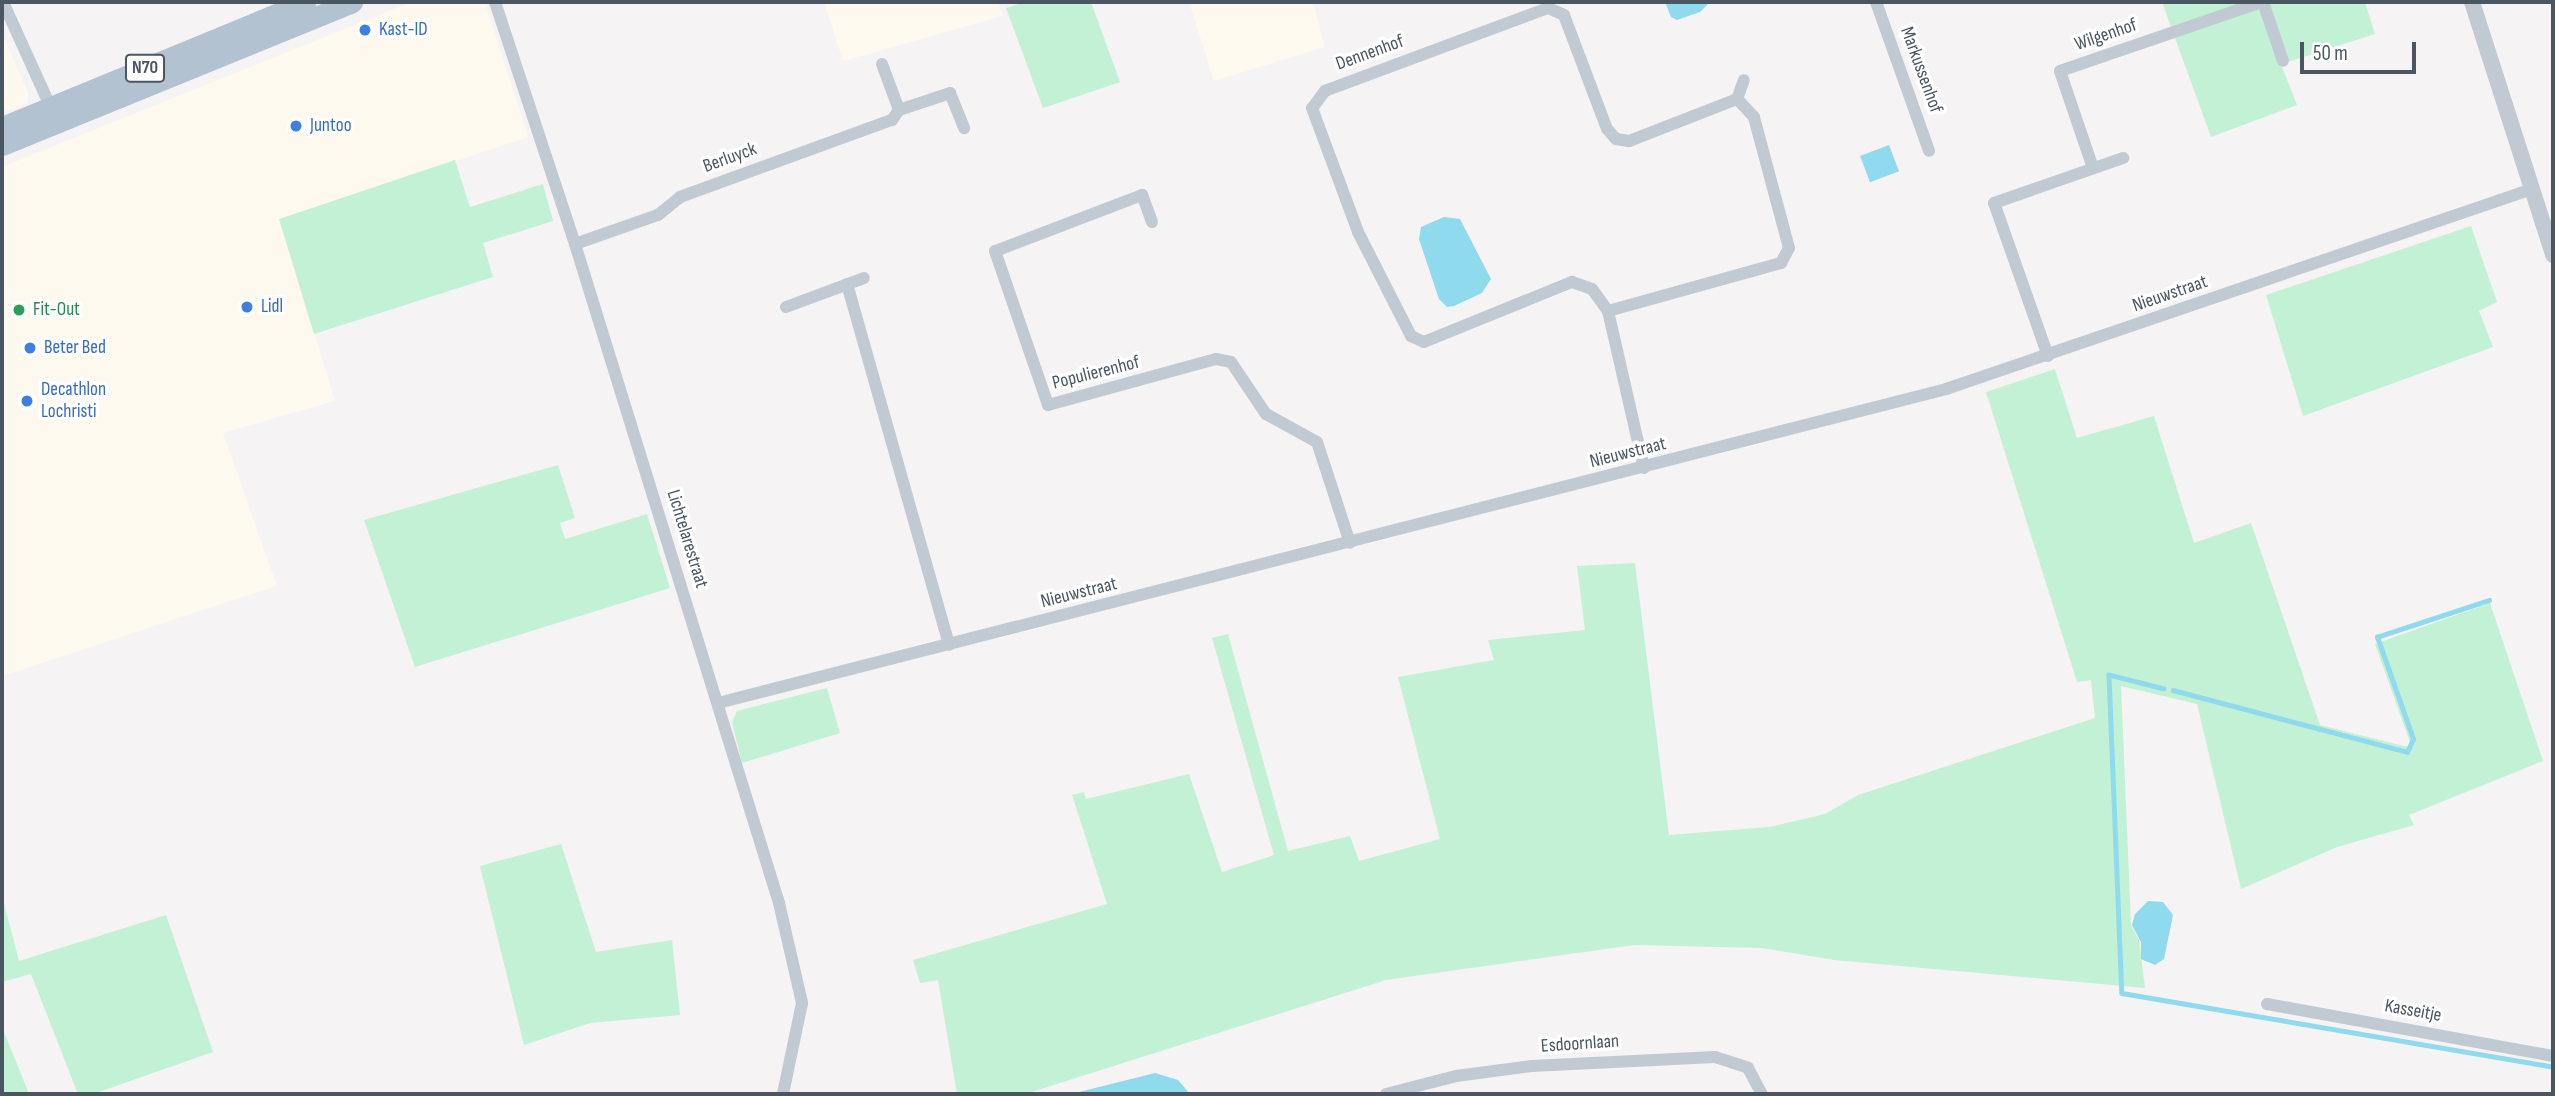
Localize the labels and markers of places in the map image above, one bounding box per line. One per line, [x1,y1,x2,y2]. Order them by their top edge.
place label: Kast-ID [379,19,428,41]
marker: Kast-ID [357,22,373,38]
place label: Juntoo [310,115,352,137]
marker: Juntoo [288,118,304,134]
place label: Lidl [261,296,283,318]
place label: Fit-Out [33,299,80,321]
marker: Lidl [239,299,255,315]
marker: Fit-Out [11,302,27,318]
place label: Beter Bed [44,337,106,359]
marker: Beter Bed [22,340,38,356]
place label: Decathlon Lochristi [41,379,106,423]
marker: Decathlon Lochristi [19,393,35,409]

